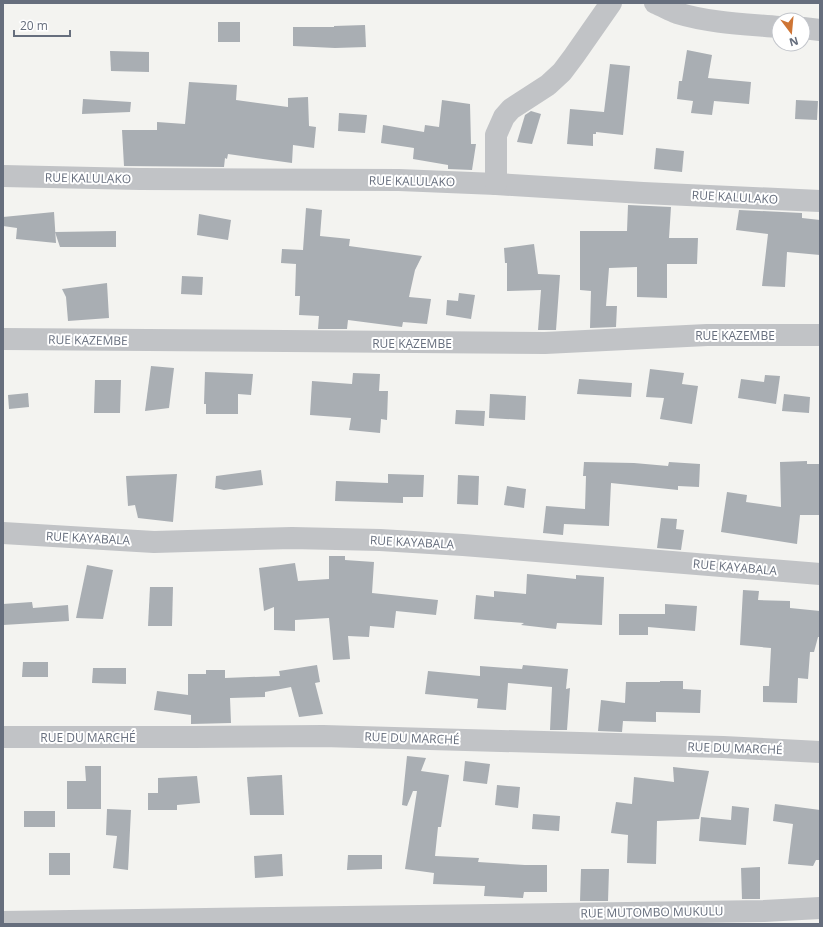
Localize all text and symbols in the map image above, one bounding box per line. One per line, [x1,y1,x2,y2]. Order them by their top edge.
scale bar [14,12,70,38]
north arrow [771,12,811,52]
text: 20 m [20,17,48,34]
text: N [788,34,800,51]
street label: RUE KALULAKO [45,169,131,187]
street label: RUE KALULAKO [369,172,455,190]
street label: RUE KALULAKO [691,186,779,208]
street label: RUE KAZEMBE [695,327,775,344]
street label: RUE KAZEMBE [48,331,128,349]
street label: RUE KAZEMBE [372,335,452,352]
street label: RUE KAYABALA [45,527,131,549]
street label: RUE KAYABALA [369,531,455,553]
street label: RUE KAYABALA [692,555,778,579]
street label: RUE DU MARCHÉ [364,728,460,748]
street label: RUE DU MARCHÉ [40,729,136,746]
street label: RUE DU MARCHÉ [687,738,783,758]
street label: RUE MUTOMBO MUKULU [580,902,724,922]

